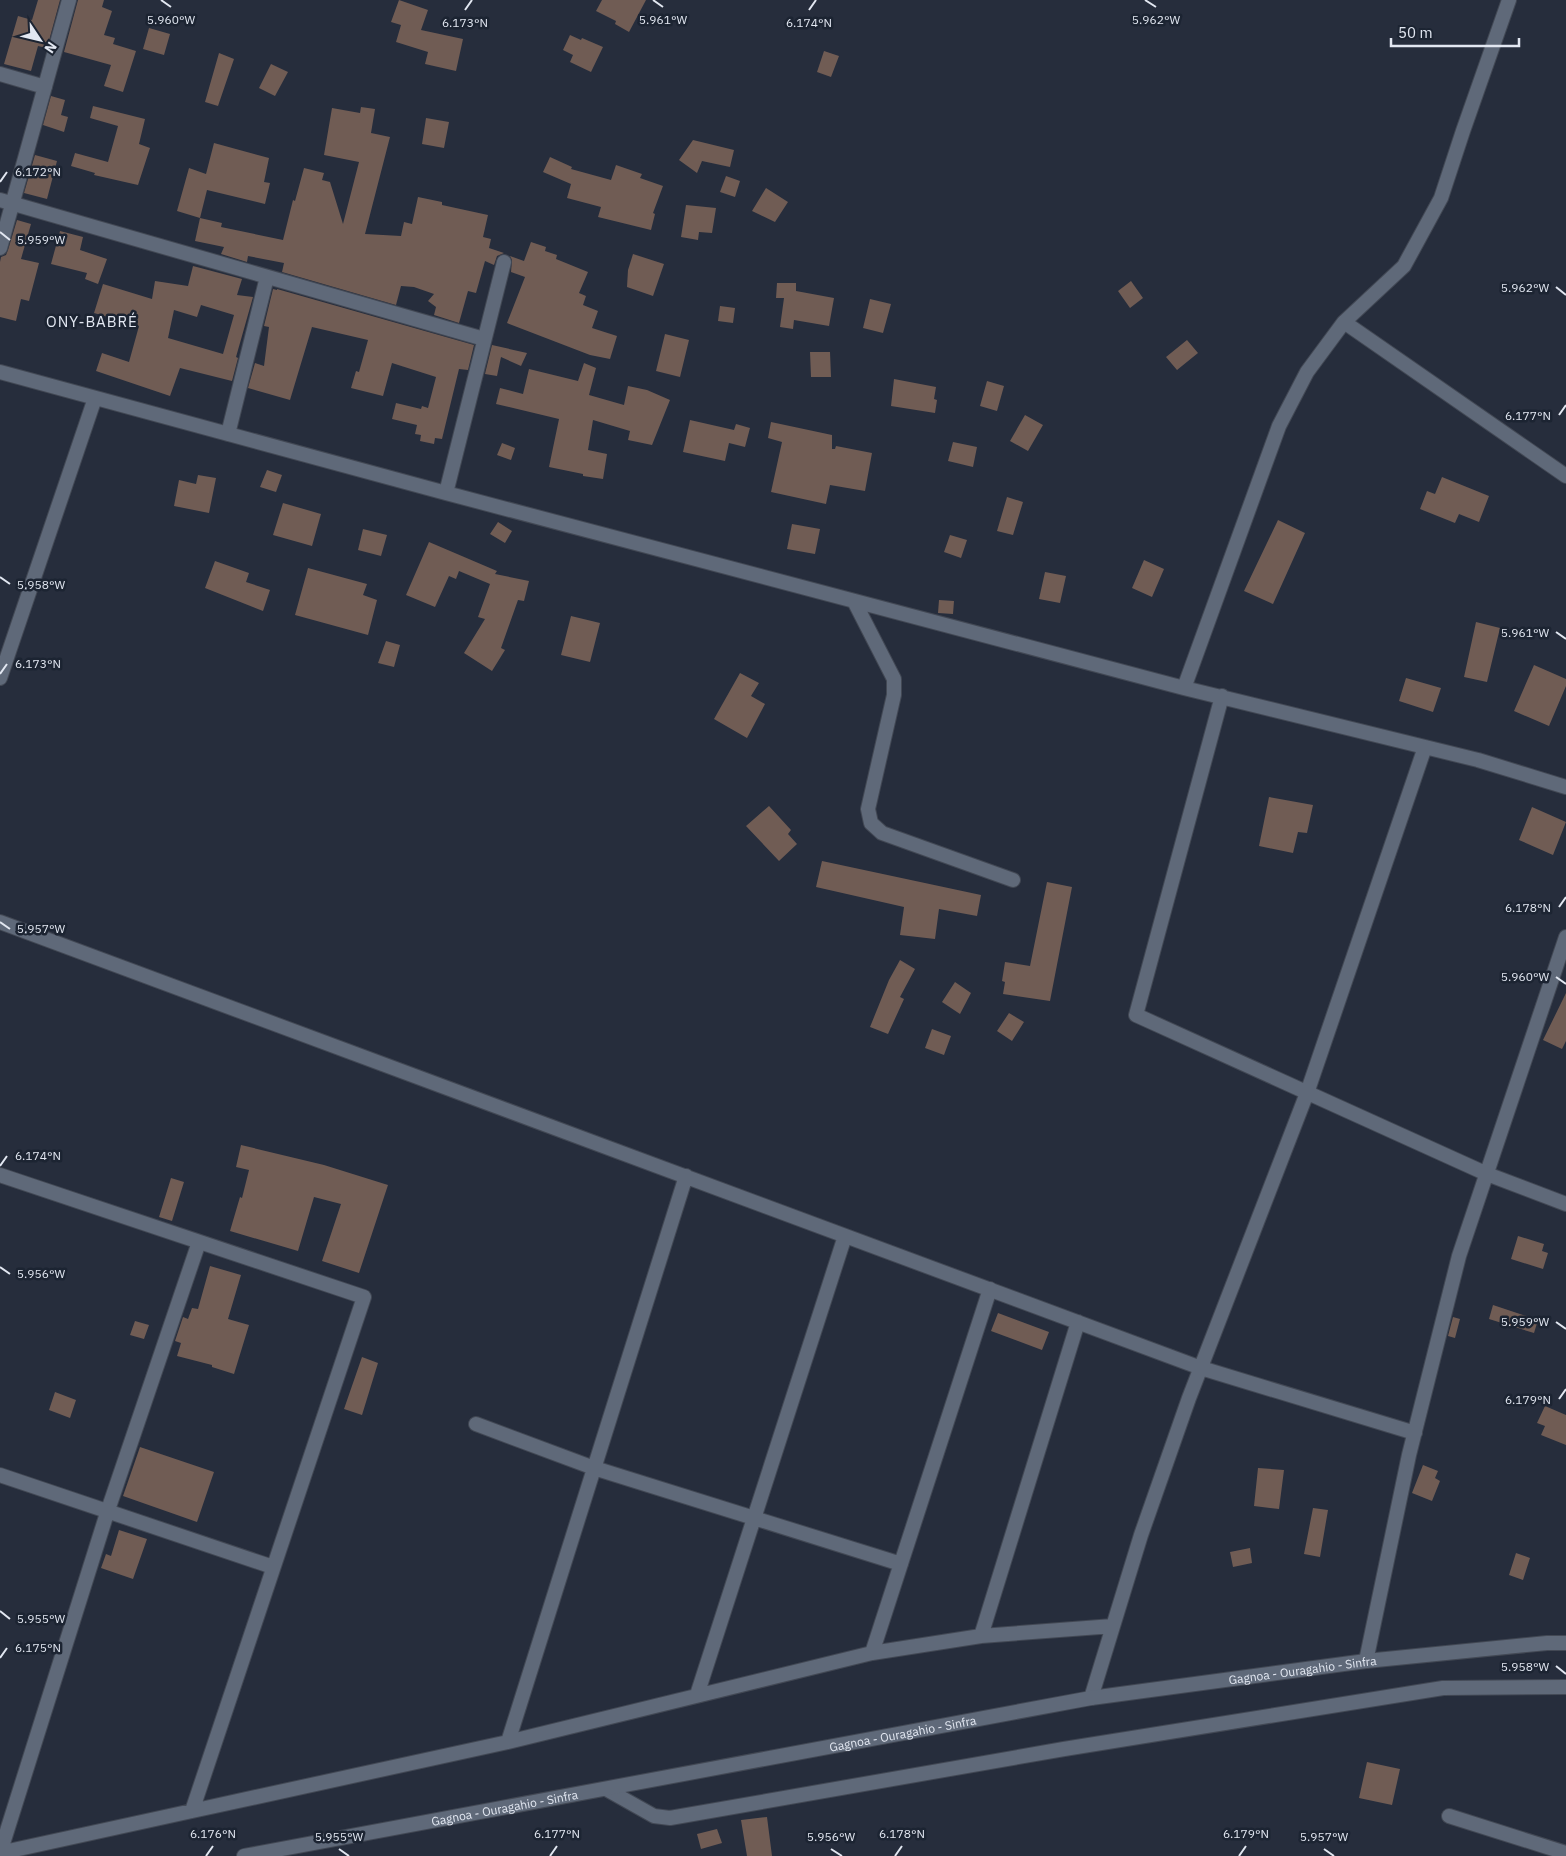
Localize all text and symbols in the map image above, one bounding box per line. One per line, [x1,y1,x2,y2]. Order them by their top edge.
text: 5.960°W [147,12,195,27]
text: 5.961°W [639,12,687,27]
text: 5.962°W [1132,12,1180,27]
north arrow [15,15,65,65]
text: 6.173°N [442,15,488,30]
text: 6.174°N [786,15,832,30]
scale bar [1391,15,1518,47]
text: 50 m [1398,23,1433,42]
text: N [40,38,61,57]
text: 6.172°N [15,164,61,179]
text: 5.959°W [17,232,65,247]
text: 5.962°W [1501,280,1549,295]
district label: ONY-BABRÉ [46,312,138,331]
text: 6.177°N [1505,408,1551,423]
text: 5.958°W [17,577,65,592]
text: 5.961°W [1501,625,1549,640]
text: 6.173°N [15,656,61,671]
text: 6.178°N [1505,900,1551,915]
text: 5.957°W [17,921,65,936]
text: 5.960°W [1501,969,1549,984]
text: 6.174°N [15,1148,61,1163]
text: 5.956°W [17,1266,65,1281]
text: 5.959°W [1501,1314,1549,1329]
text: 6.179°N [1505,1392,1551,1407]
text: 5.955°W [17,1611,65,1626]
text: 6.175°N [15,1640,61,1655]
street label: Gagnoa - Ouragahio - Sinfra [1228,1652,1378,1687]
text: 5.958°W [1501,1659,1549,1674]
street label: Gagnoa - Ouragahio - Sinfra [828,1712,978,1754]
street label: Gagnoa - Ouragahio - Sinfra [430,1786,580,1828]
text: 6.176°N [190,1826,236,1841]
text: 6.177°N [534,1826,580,1841]
text: 6.178°N [879,1826,925,1841]
text: 6.179°N [1223,1826,1269,1841]
text: 5.955°W [315,1829,363,1844]
text: 5.956°W [807,1829,855,1844]
text: 5.957°W [1300,1829,1348,1844]

